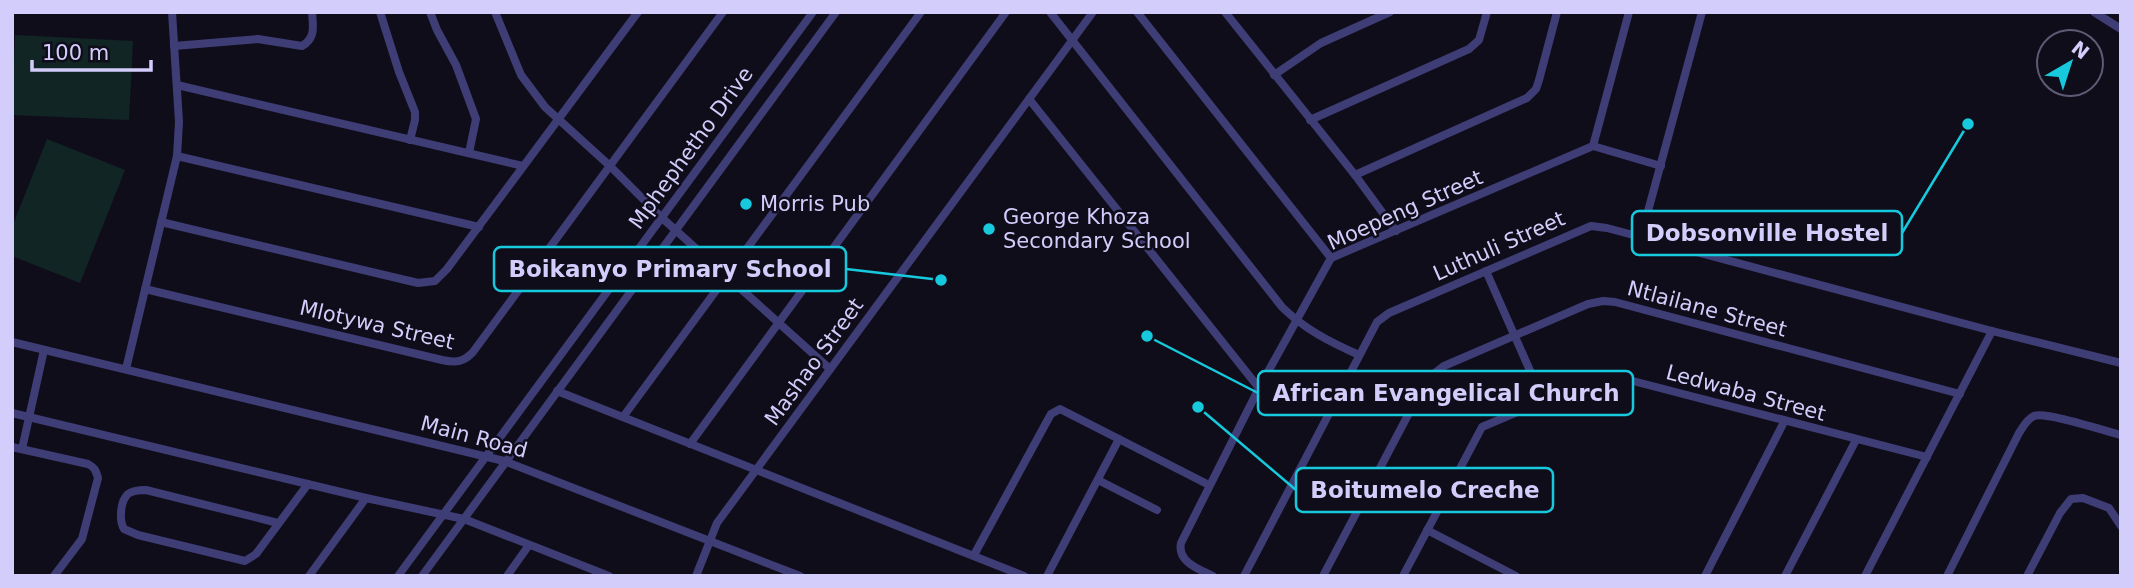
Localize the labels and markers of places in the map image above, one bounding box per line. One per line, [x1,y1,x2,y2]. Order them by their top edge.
place label: Morris Pub [760,192,870,216]
marker: Morris Pub [738,196,754,212]
place label: George Khoza Secondary School [1003,205,1191,253]
callout: Dobsonville Hostel [1632,211,1902,255]
marker: George Khoza Secondary School [981,221,997,237]
callout: Boikanyo Primary School [494,247,846,291]
callout: African Evangelical Church [1258,371,1633,415]
callout: Boitumelo Creche [1296,468,1553,512]

